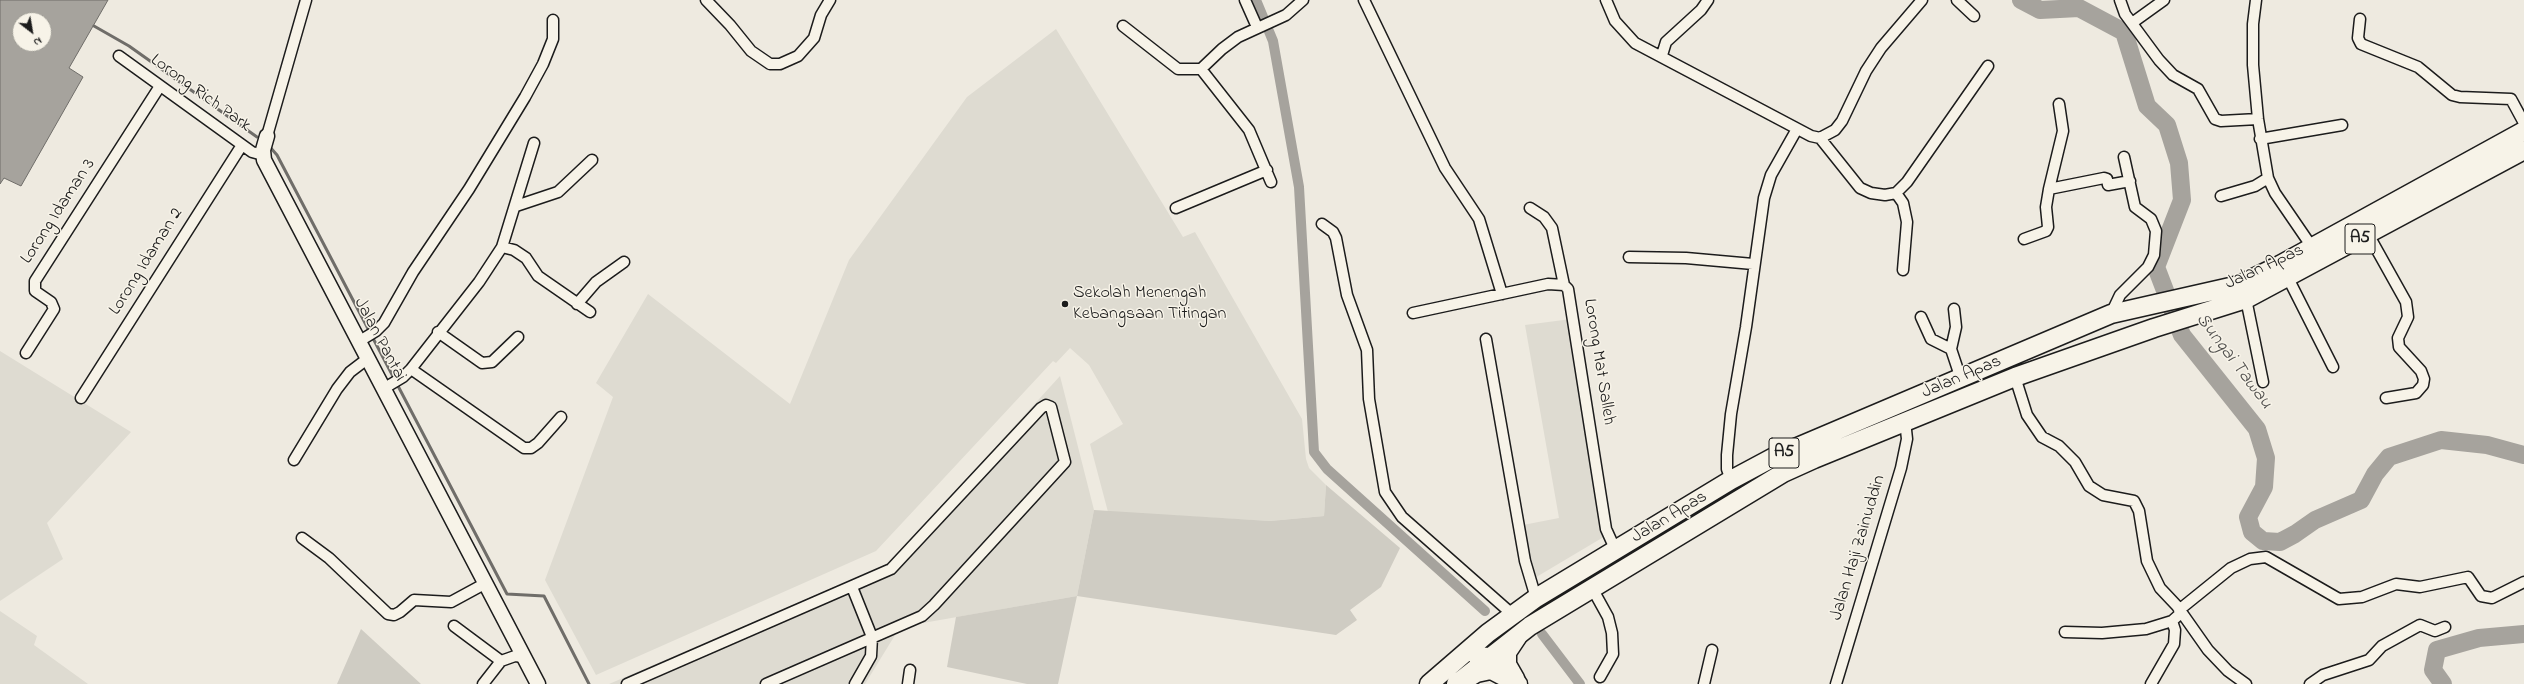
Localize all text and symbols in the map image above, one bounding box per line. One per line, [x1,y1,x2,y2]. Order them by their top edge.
north arrow [12,12,52,52]
text: N [30,33,45,50]
street label: Lorong Rich Park [145,50,255,138]
street label: Lorong Idaman 3 [17,155,101,269]
street label: Lorong Idaman 2 [105,204,189,320]
road number: A5 [2345,224,2375,254]
street label: Jalan Apas [2222,240,2308,296]
place label: Sekolah Menengah Kebangsaan Titingan [1073,283,1226,326]
street label: Jalan Pantai [348,295,410,385]
street label: Lorong Mat Salleh [1577,297,1619,427]
marker: Sekolah Menengah Kebangsaan Titingan [1060,299,1070,309]
water label: Sungai Tawau [2190,310,2276,414]
street label: Jalan Apas [1919,352,2005,404]
road number: A5 [1769,438,1799,468]
street label: Jalan Haji Zainuddin [1827,473,1891,623]
street label: Jalan Apas [1628,487,1712,549]

